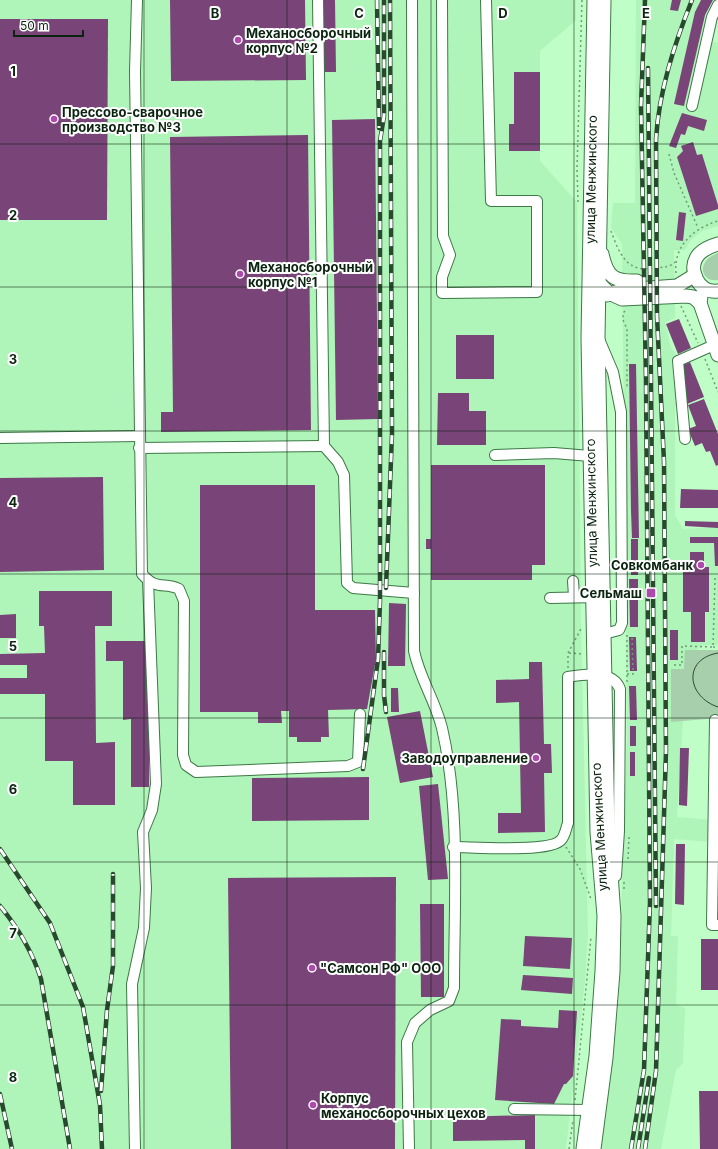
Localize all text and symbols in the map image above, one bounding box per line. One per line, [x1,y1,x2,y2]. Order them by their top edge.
text: B [211,5,220,21]
text: C [354,5,364,21]
text: D [498,5,508,21]
text: E [642,5,650,21]
scale bar [14,12,83,38]
text: 50 m [20,18,49,33]
place label: Механосборочный корпус №2 [246,25,371,56]
marker: Механосборочный корпус №2 [233,35,243,45]
text: 1 [10,63,16,79]
place label: Прессово-сварочное производство №3 [62,104,203,135]
marker: Прессово-сварочное производство №3 [49,114,59,124]
street label: улица Менжинского [582,115,600,244]
text: 2 [9,207,17,223]
place label: Механосборочный корпус №1 [248,259,373,290]
marker: Механосборочный корпус №1 [235,269,245,279]
text: 3 [9,351,17,367]
street label: улица Менжинского [582,438,600,568]
text: 4 [9,494,18,510]
place label: Совкомбанк [611,557,693,573]
marker: Совкомбанк [696,560,706,570]
place label: Сельмаш [580,585,642,601]
marker: Сельмаш [645,587,657,599]
text: 5 [9,638,17,654]
place label: Заводоуправление [401,750,528,766]
marker: Заводоуправление [531,753,541,763]
street label: улица Менжинского [588,762,610,892]
text: 6 [9,781,17,797]
text: 7 [9,925,17,941]
place label: "Самсон РФ" ООО [320,960,441,976]
marker: "Самсон РФ" ООО [307,963,317,973]
text: 8 [9,1069,17,1085]
place label: Корпус механосборочных цехов [321,1090,486,1121]
marker: Корпус механосборочных цехов [308,1100,318,1110]

